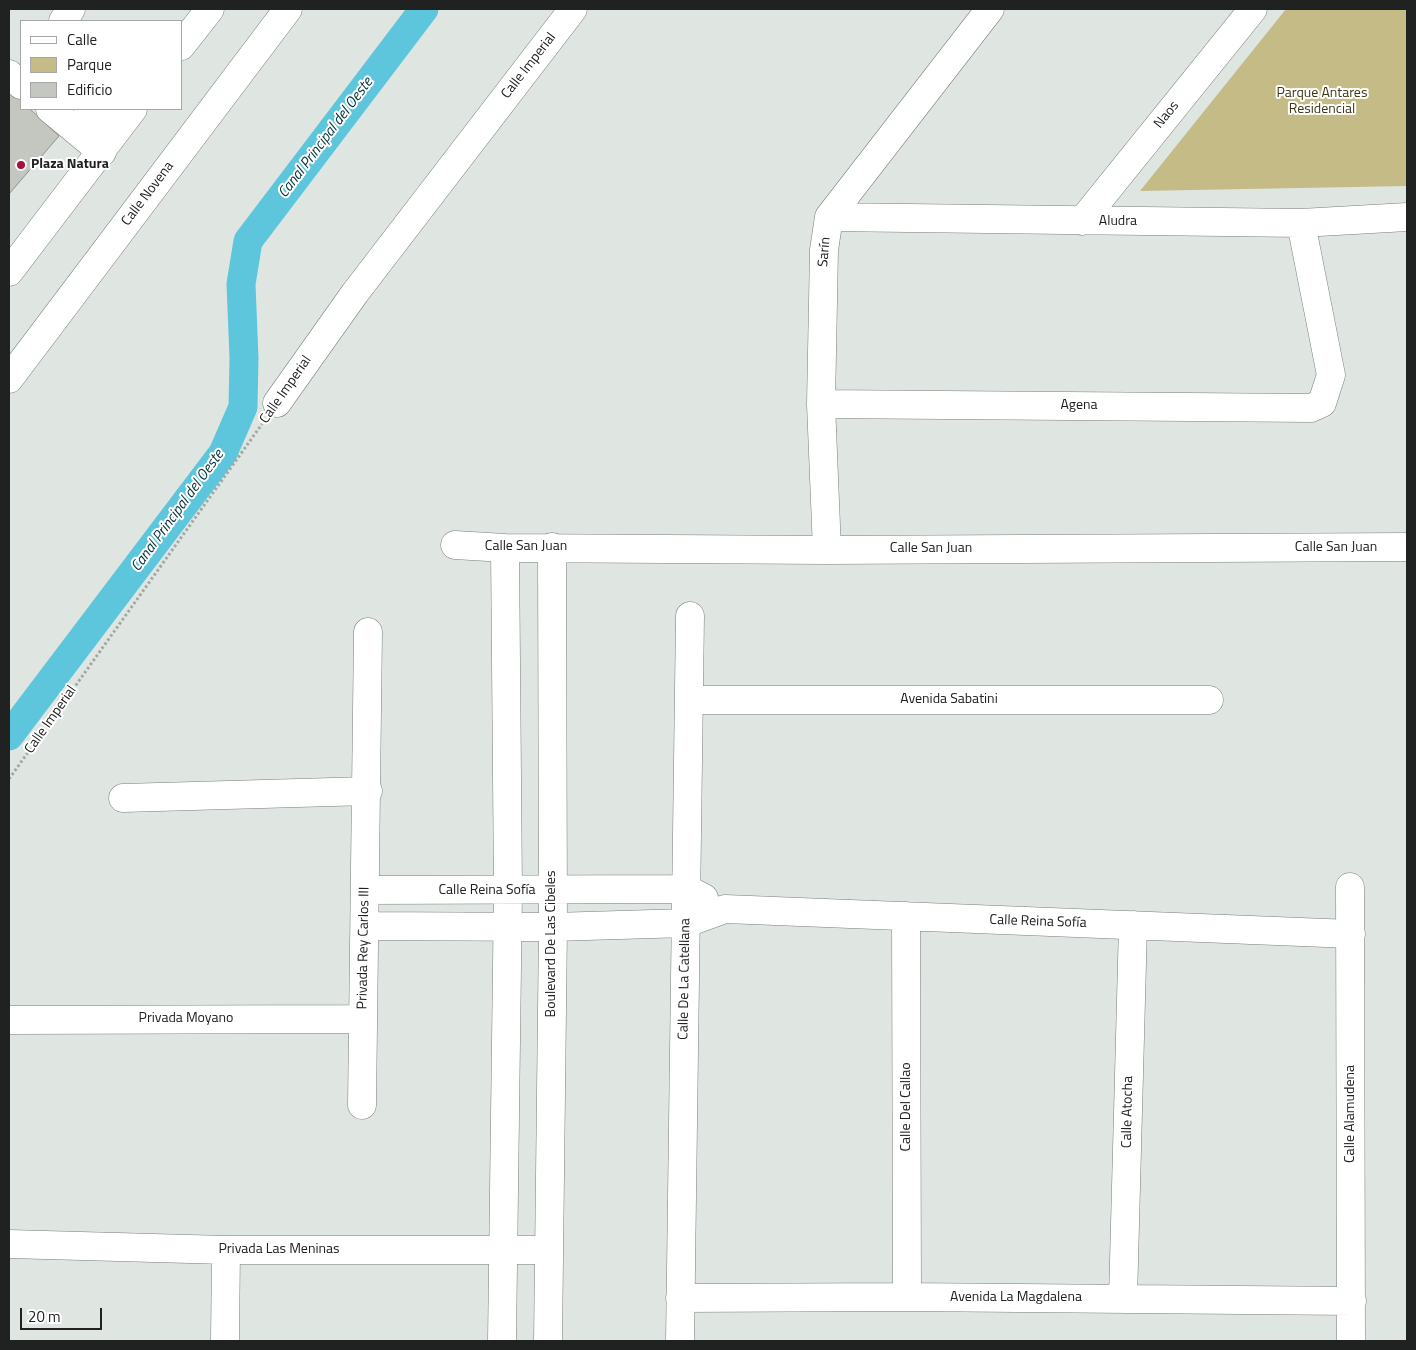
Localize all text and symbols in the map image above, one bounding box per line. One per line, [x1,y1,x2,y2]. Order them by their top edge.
legend [20,20,182,110]
text: Calle [67,28,97,51]
street label: Calle Imperial [498,30,560,102]
text: Parque [67,53,112,76]
water label: Canal Principal del Oeste [275,74,377,202]
text: Edificio [67,78,112,101]
park label: Parque Antares Residencial [1277,86,1367,118]
street label: Naos [1151,98,1183,132]
place label: Plaza Natura [31,157,109,173]
marker: Plaza Natura [15,159,27,171]
street label: Calle Novena [118,159,178,229]
street label: Aludra [1099,214,1137,230]
street label: Sarín [815,236,835,268]
street label: Calle Imperial [256,353,316,427]
street label: Agena [1060,398,1098,414]
water label: Canal Principal del Oeste [128,447,228,575]
street label: Calle San Juan [485,539,567,555]
street label: Calle San Juan [1295,540,1377,556]
street label: Calle San Juan [890,541,972,557]
street label: Calle Imperial [21,683,81,757]
street label: Avenida Sabatini [900,692,998,708]
street label: Boulevard De Las Cibeles [544,871,560,1017]
street label: Calle Reina Sofía [438,883,536,899]
street label: Privada Rey Carlos III [355,887,373,1009]
street label: Calle Reina Sofía [989,912,1087,932]
street label: Calle De La Catellana [676,918,694,1040]
street label: Privada Moyano [139,1011,233,1027]
street label: Calle Del Callao [899,1062,915,1152]
street label: Calle Alamudena [1343,1065,1359,1163]
street label: Calle Atocha [1119,1076,1137,1148]
street label: Privada Las Meninas [218,1242,340,1258]
street label: Avenida La Magdalena [950,1290,1082,1306]
scale bar [22,1298,105,1330]
text: 20 m [28,1305,61,1328]

